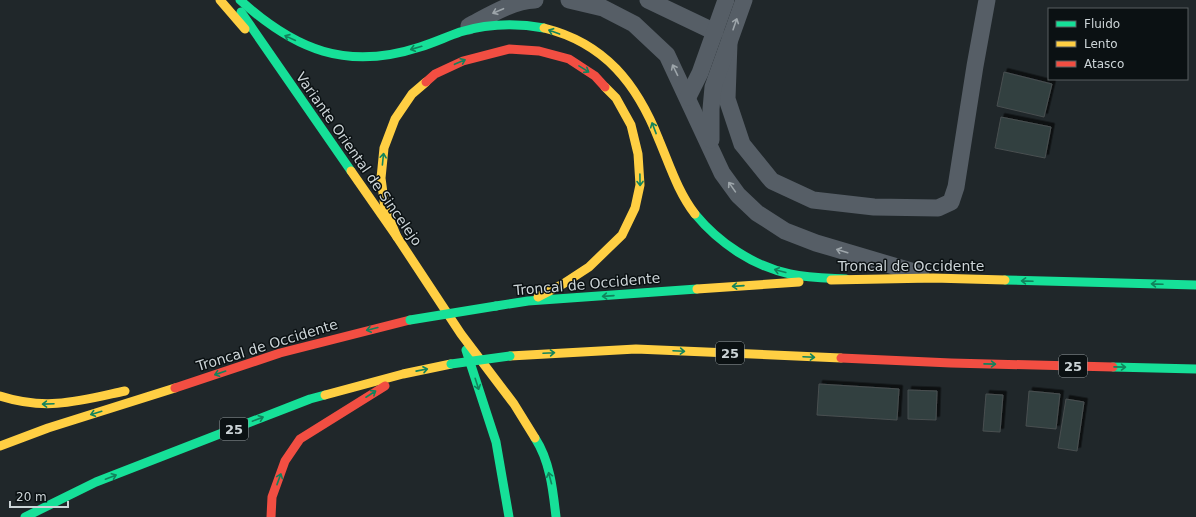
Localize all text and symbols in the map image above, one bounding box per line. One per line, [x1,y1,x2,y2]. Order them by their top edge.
one-way arrow [493,8,505,15]
legend [1048,8,1188,80]
text: Fluido [1084,17,1120,31]
one-way arrow [732,18,739,31]
one-way arrow [548,27,560,35]
one-way arrow [285,34,297,41]
text: Lento [1084,37,1118,51]
one-way arrow [410,45,423,52]
text: Atasco [1084,57,1124,71]
one-way arrow [454,58,466,66]
one-way arrow [578,65,589,73]
one-way arrow [670,65,678,77]
street label: Variante Oriental de Sincelejo [293,69,425,249]
one-way arrow [649,122,657,134]
one-way arrow [379,153,387,166]
one-way arrow [636,173,643,186]
one-way arrow [728,181,736,192]
one-way arrow [836,246,848,254]
street label: Troncal de Occidente [837,258,984,274]
one-way arrow [774,267,787,275]
street label: Troncal de Occidente [512,270,661,298]
one-way arrow [1021,277,1034,284]
one-way arrow [1151,280,1164,288]
one-way arrow [732,283,745,290]
one-way arrow [602,292,615,299]
street label: Troncal de Occidente [194,316,340,374]
one-way arrow [366,326,379,334]
road number: 25 [716,342,744,364]
one-way arrow [672,347,685,354]
one-way arrow [542,350,555,357]
one-way arrow [802,353,815,360]
road number: 25 [1059,355,1087,377]
one-way arrow [983,360,996,368]
one-way arrow [1113,364,1126,371]
one-way arrow [416,366,429,374]
one-way arrow [214,370,227,377]
one-way arrow [474,378,481,391]
one-way arrow [365,390,376,398]
one-way arrow [42,401,55,408]
one-way arrow [91,409,103,417]
one-way arrow [252,415,264,423]
road number: 25 [220,418,248,440]
one-way arrow [104,472,116,480]
one-way arrow [546,472,554,485]
one-way arrow [275,474,283,486]
scale bar [10,483,68,509]
text: 20 m [16,490,47,504]

